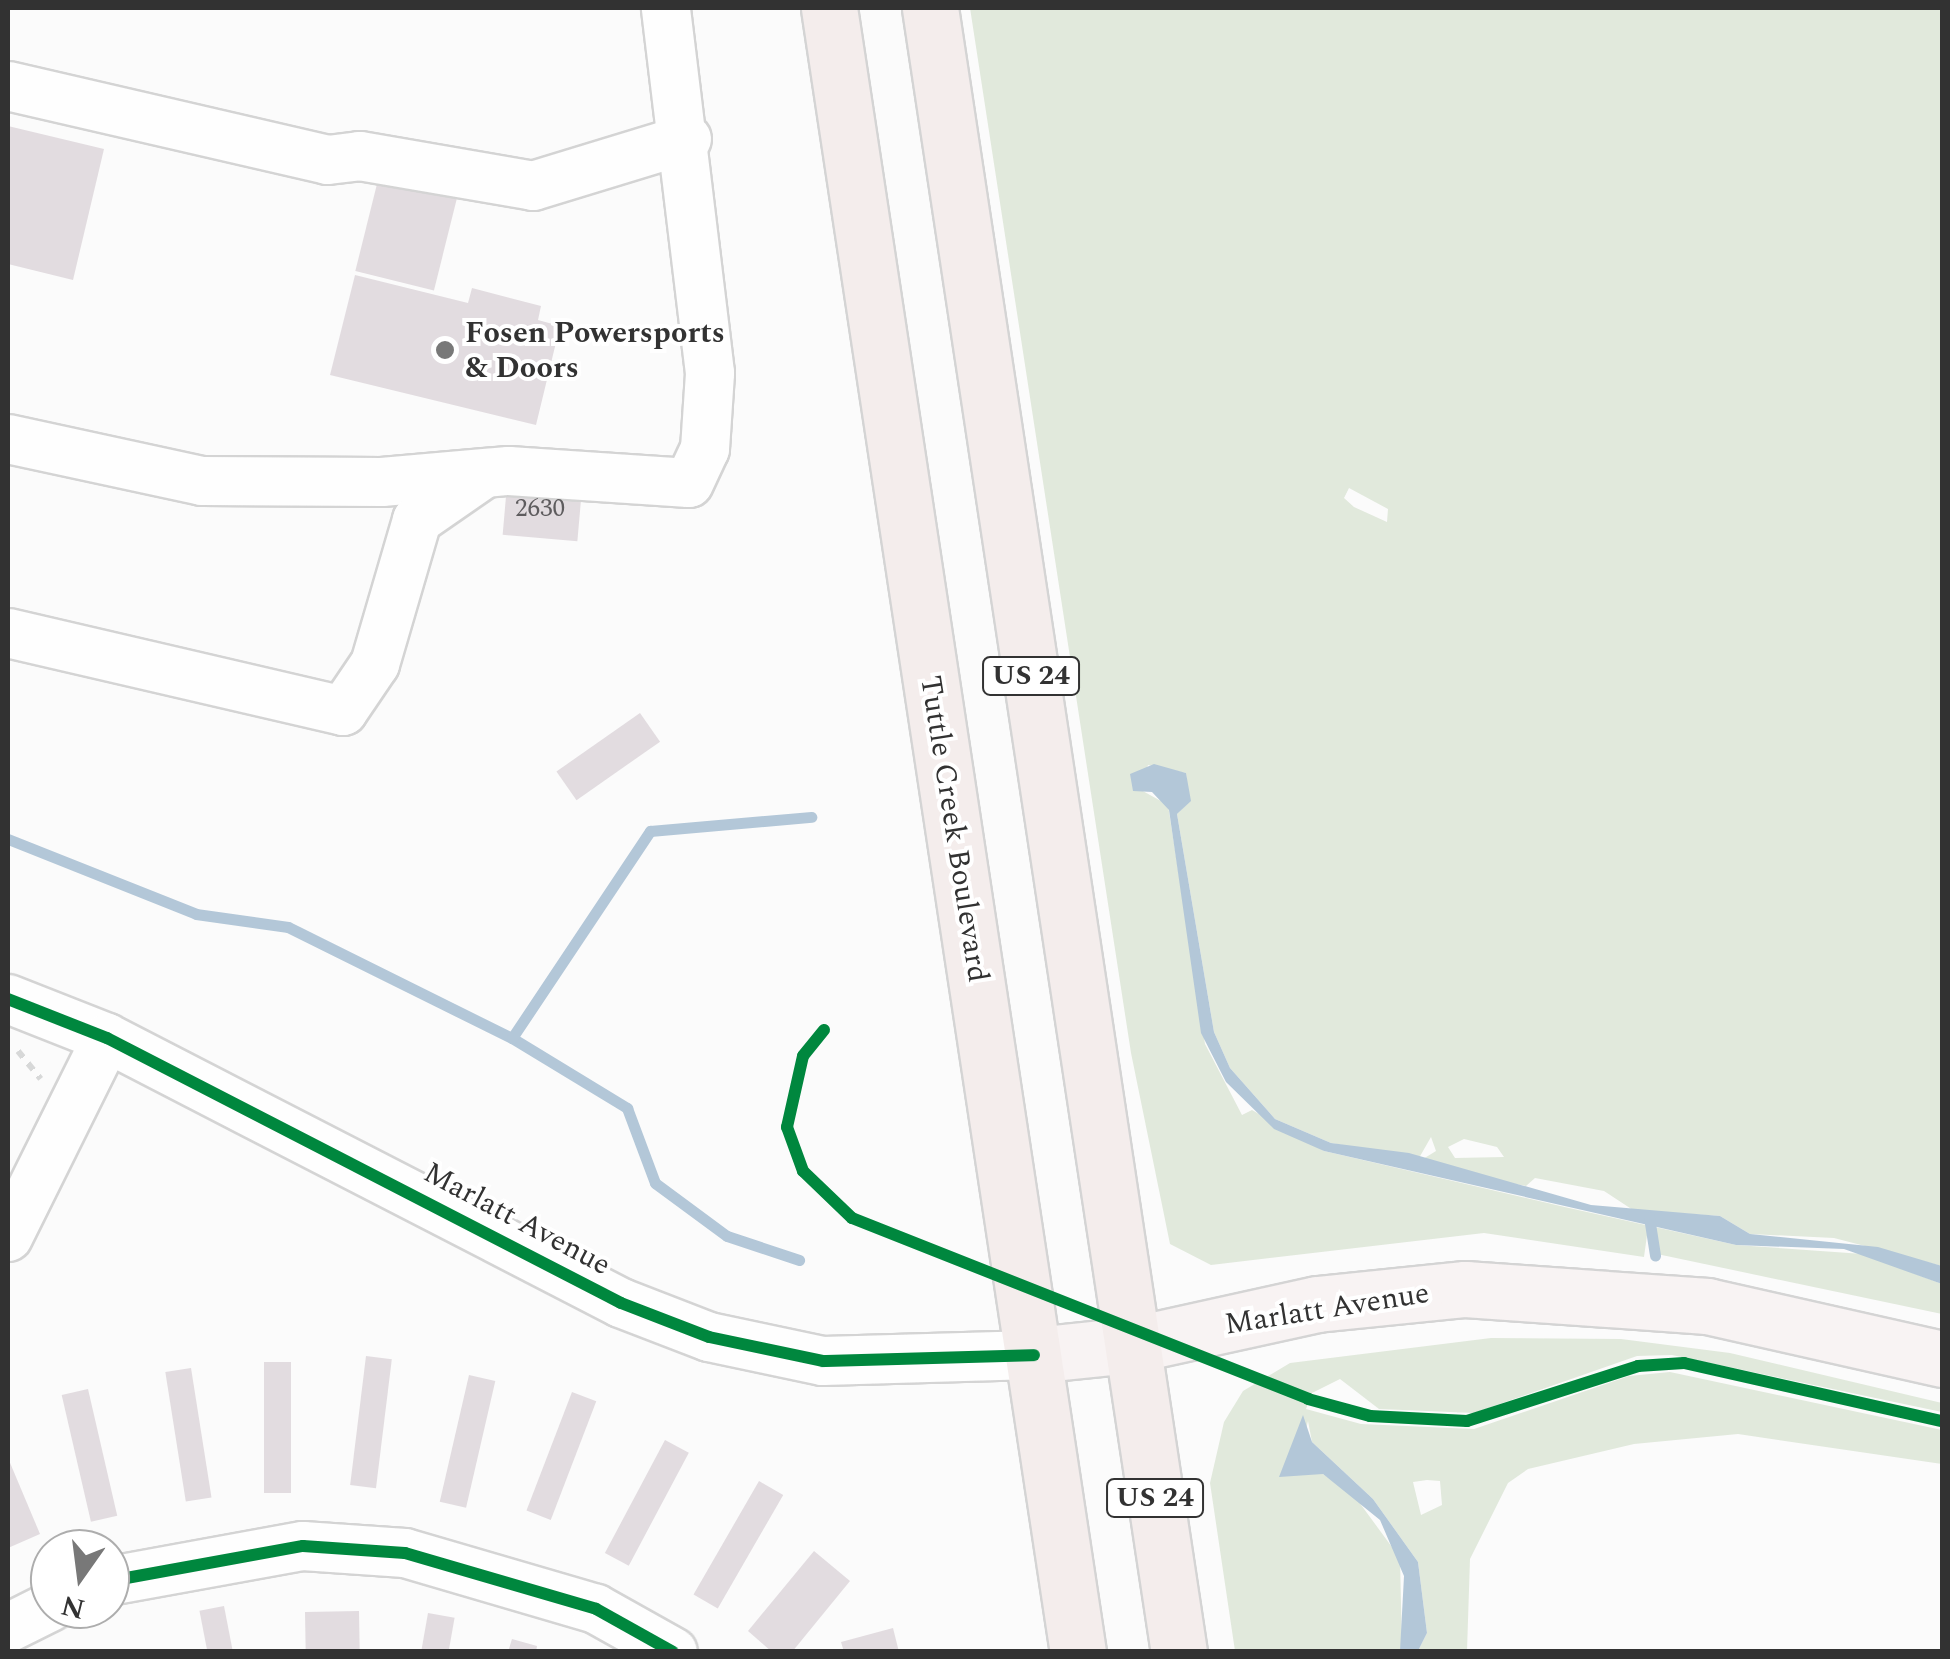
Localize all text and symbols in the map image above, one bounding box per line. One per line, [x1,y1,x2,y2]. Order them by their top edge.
place label: Fosen Powersports & Doors [465,315,725,386]
marker: Fosen Powersports & Doors [434,339,456,361]
house number: 2630 [515,494,565,524]
road number: US 24 [981,653,1081,699]
street label: Tuttle Creek Boulevard [912,673,996,985]
street label: Marlatt Avenue [417,1155,617,1283]
street label: Marlatt Avenue [1222,1275,1432,1343]
road number: US 24 [1105,1475,1205,1521]
north arrow [30,1529,130,1629]
text: N [57,1583,89,1630]

